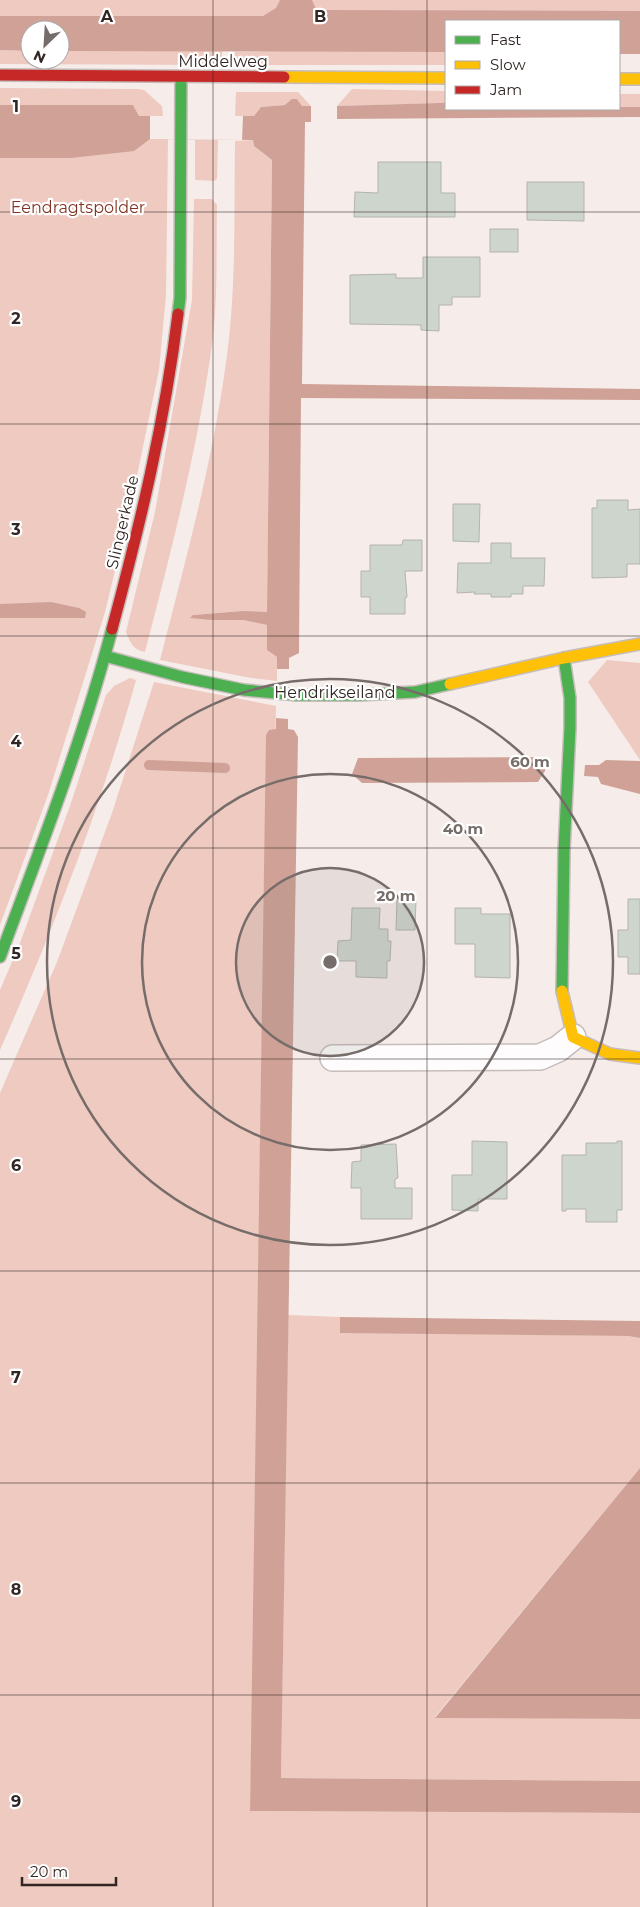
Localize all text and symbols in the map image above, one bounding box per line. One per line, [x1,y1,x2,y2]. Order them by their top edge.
text: A [100,7,114,26]
text: B [314,7,326,26]
north arrow [20,20,70,70]
legend [445,20,620,110]
text: Fast [490,30,521,49]
text: N [31,46,48,67]
street label: Middelweg [178,52,268,71]
text: Slow [490,55,526,74]
text: Jam [489,80,522,99]
text: 1 [13,97,19,116]
park label: Eendragtspolder [11,198,145,217]
text: 2 [11,309,21,328]
street label: Slingerkade [102,473,142,571]
text: 3 [10,520,21,539]
street label: Hendrikseiland [274,683,396,702]
text: 4 [10,732,22,751]
text: 60 m [510,752,550,771]
text: 40 m [443,819,483,838]
text: 20 m [376,886,416,905]
text: 5 [11,944,21,963]
centre of rings [321,953,339,971]
text: 6 [11,1156,21,1175]
text: 7 [11,1368,21,1387]
text: 8 [11,1580,21,1599]
text: 9 [11,1792,21,1811]
scale bar [22,1854,116,1886]
text: 20 m [30,1862,68,1881]

